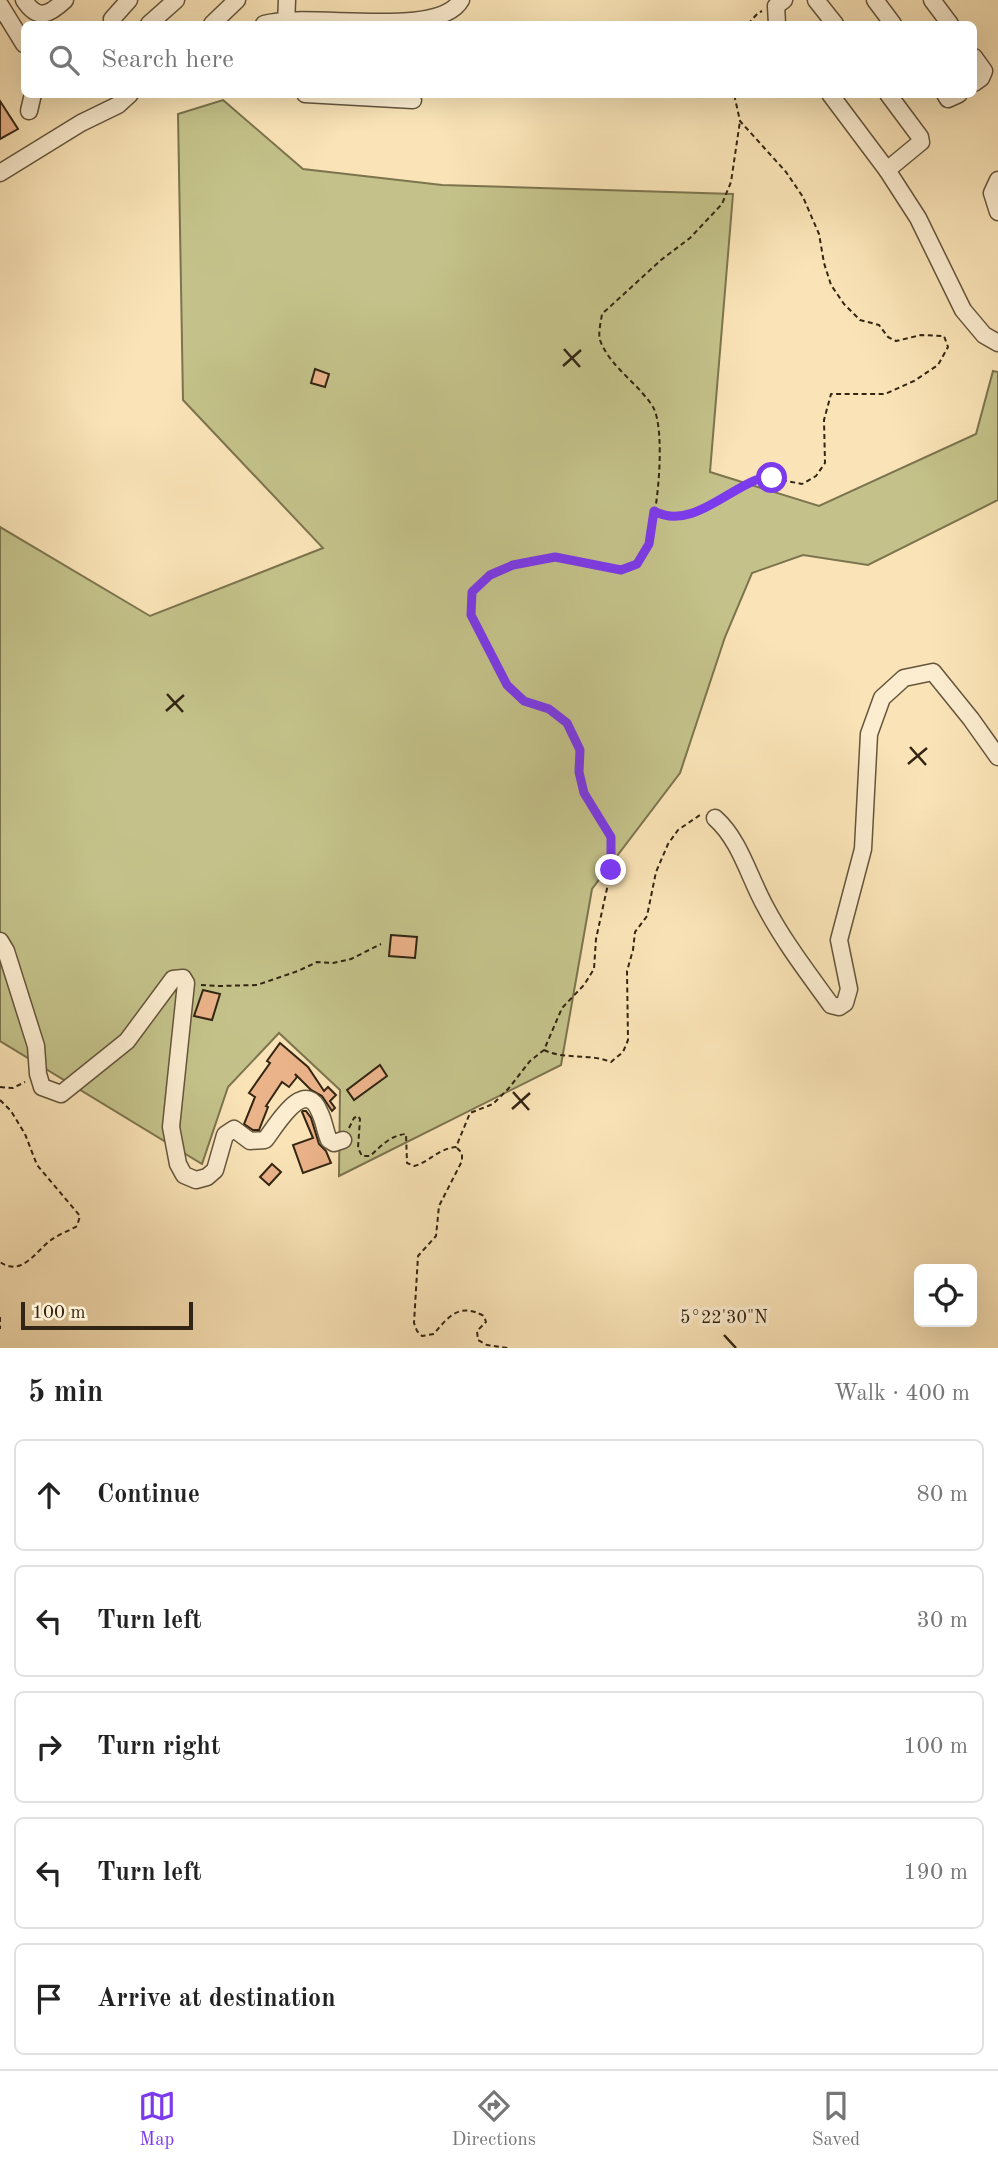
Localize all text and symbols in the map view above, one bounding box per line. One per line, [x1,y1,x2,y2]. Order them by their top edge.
search box [21,21,977,98]
icon: search [45,41,83,79]
text: Search here [101,47,234,73]
route start [756,462,787,493]
route end [595,854,626,885]
map controls [914,1264,977,1327]
button: locate [914,1264,977,1327]
scale bar [21,1299,192,1331]
text: 100 m [32,1304,85,1323]
text: 5°22'30"N [680,1309,768,1327]
text: 5 min [28,1378,103,1408]
text: Walk · 400 m [834,1382,970,1405]
icon: ahead [30,1476,68,1514]
text: Continue [97,1482,200,1508]
text: 80 m [917,1483,968,1506]
icon: left [30,1602,68,1640]
text: Turn left [97,1608,202,1634]
text: 30 m [917,1609,968,1632]
icon: right [30,1728,68,1766]
text: Turn right [97,1734,220,1760]
text: 100 m [903,1735,968,1758]
icon: left [30,1854,68,1892]
text: Turn left [97,1860,202,1886]
text: 190 m [903,1861,968,1884]
icon: arrive [30,1980,68,2018]
text: Arrive at destination [97,1986,336,2012]
tab: Map [138,2087,176,2152]
tab: Directions [452,2087,536,2152]
tab: Saved [812,2087,860,2152]

